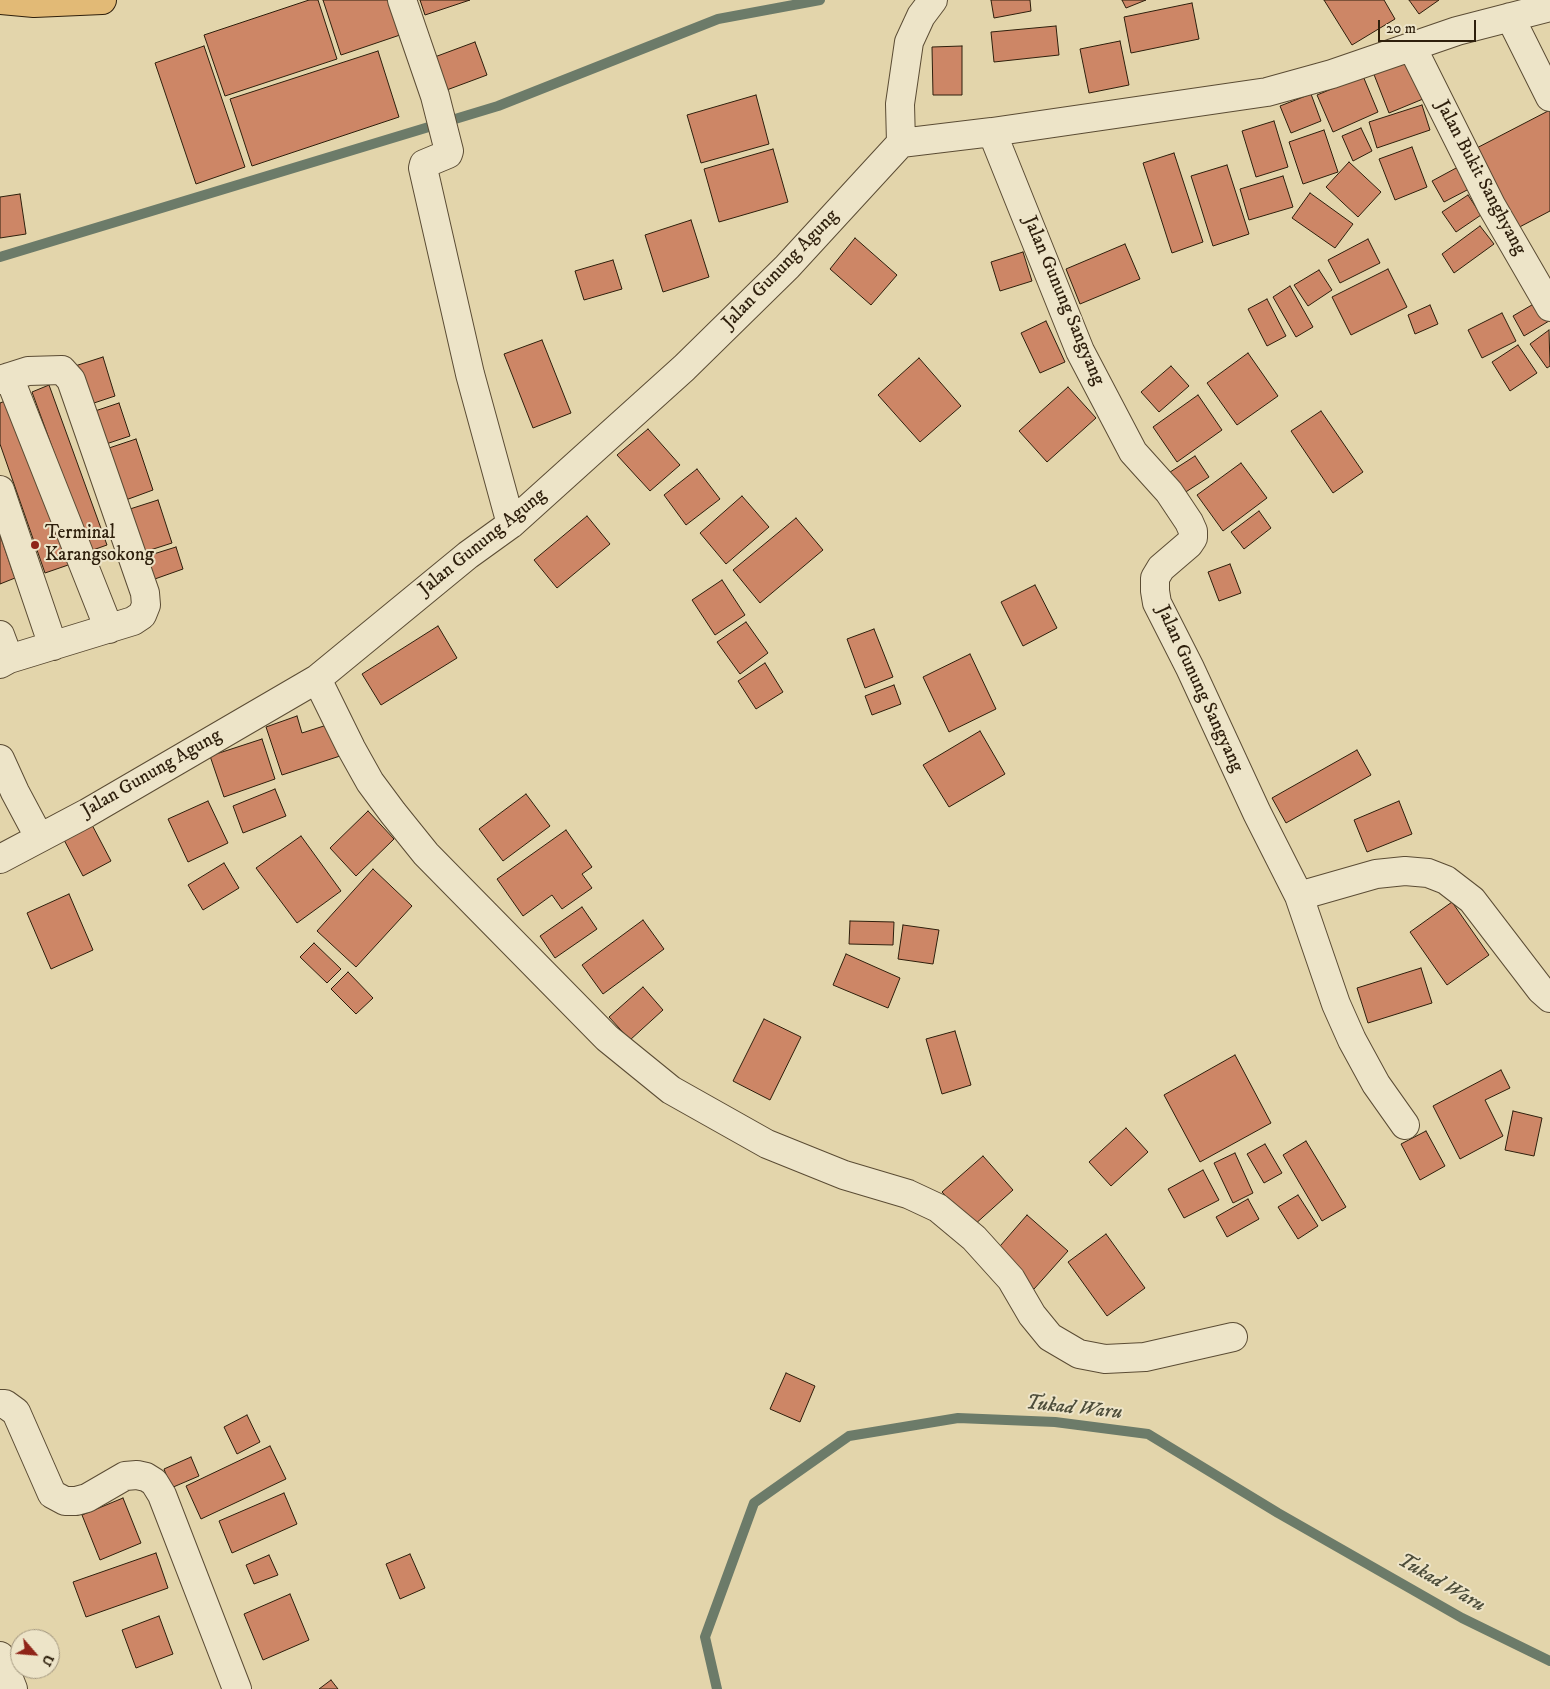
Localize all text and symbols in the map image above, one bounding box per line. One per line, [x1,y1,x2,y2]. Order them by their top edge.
scale bar [1380,10,1478,42]
text: 20 m [1386,19,1416,38]
street label: Jalan Bukit Sanghyang [1430,97,1530,259]
street label: Jalan Gunung Agung [718,205,844,335]
street label: Jalan Gunung Sangyang [1017,213,1109,389]
street label: Jalan Gunung Agung [415,485,551,601]
place label: Terminal Karangsokong [45,523,154,567]
marker: Terminal Karangsokong [29,539,41,551]
street label: Jalan Gunung Sangyang [1150,602,1248,776]
street label: Jalan Gunung Agung [78,725,226,823]
water label: Tukad Waru [1025,1392,1123,1426]
water label: Tukad Waru [1393,1549,1489,1619]
north arrow [10,1629,60,1679]
text: U [37,1651,58,1669]

